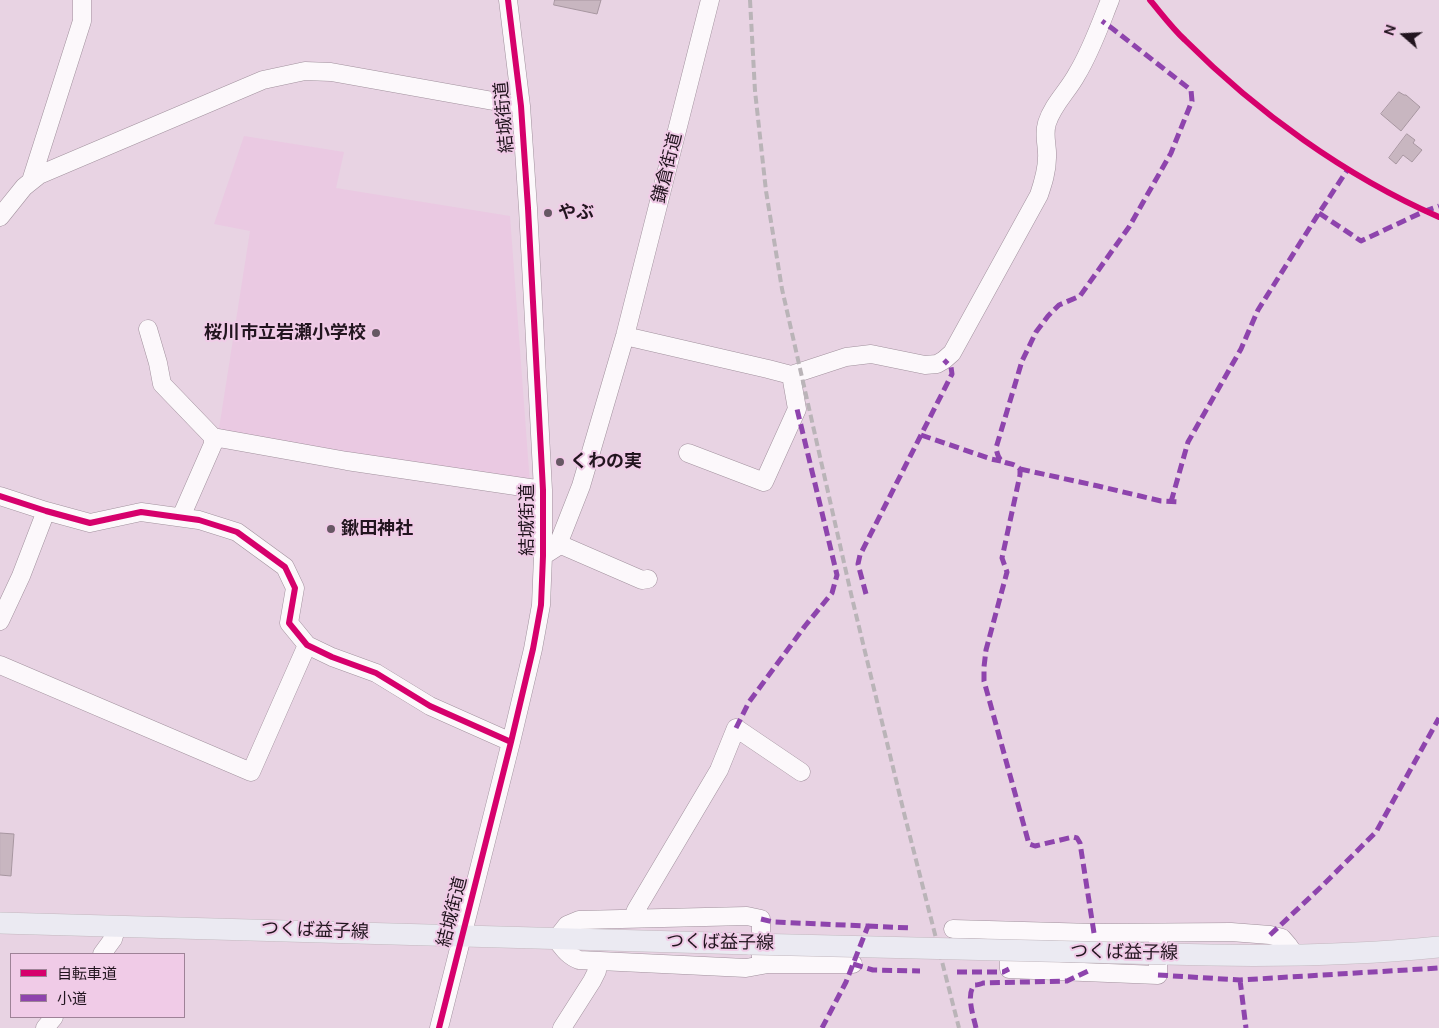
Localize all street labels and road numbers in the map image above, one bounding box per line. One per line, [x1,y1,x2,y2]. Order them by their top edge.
street label: 結城街道 [491,80,519,154]
street label: 鎌倉街道 [649,130,687,206]
street label: 結城街道 [517,484,539,556]
street label: 結城街道 [434,874,472,950]
street label: つくば益子線 [261,918,369,944]
street label: つくば益子線 [666,931,774,955]
street label: つくば益子線 [1070,941,1178,965]

